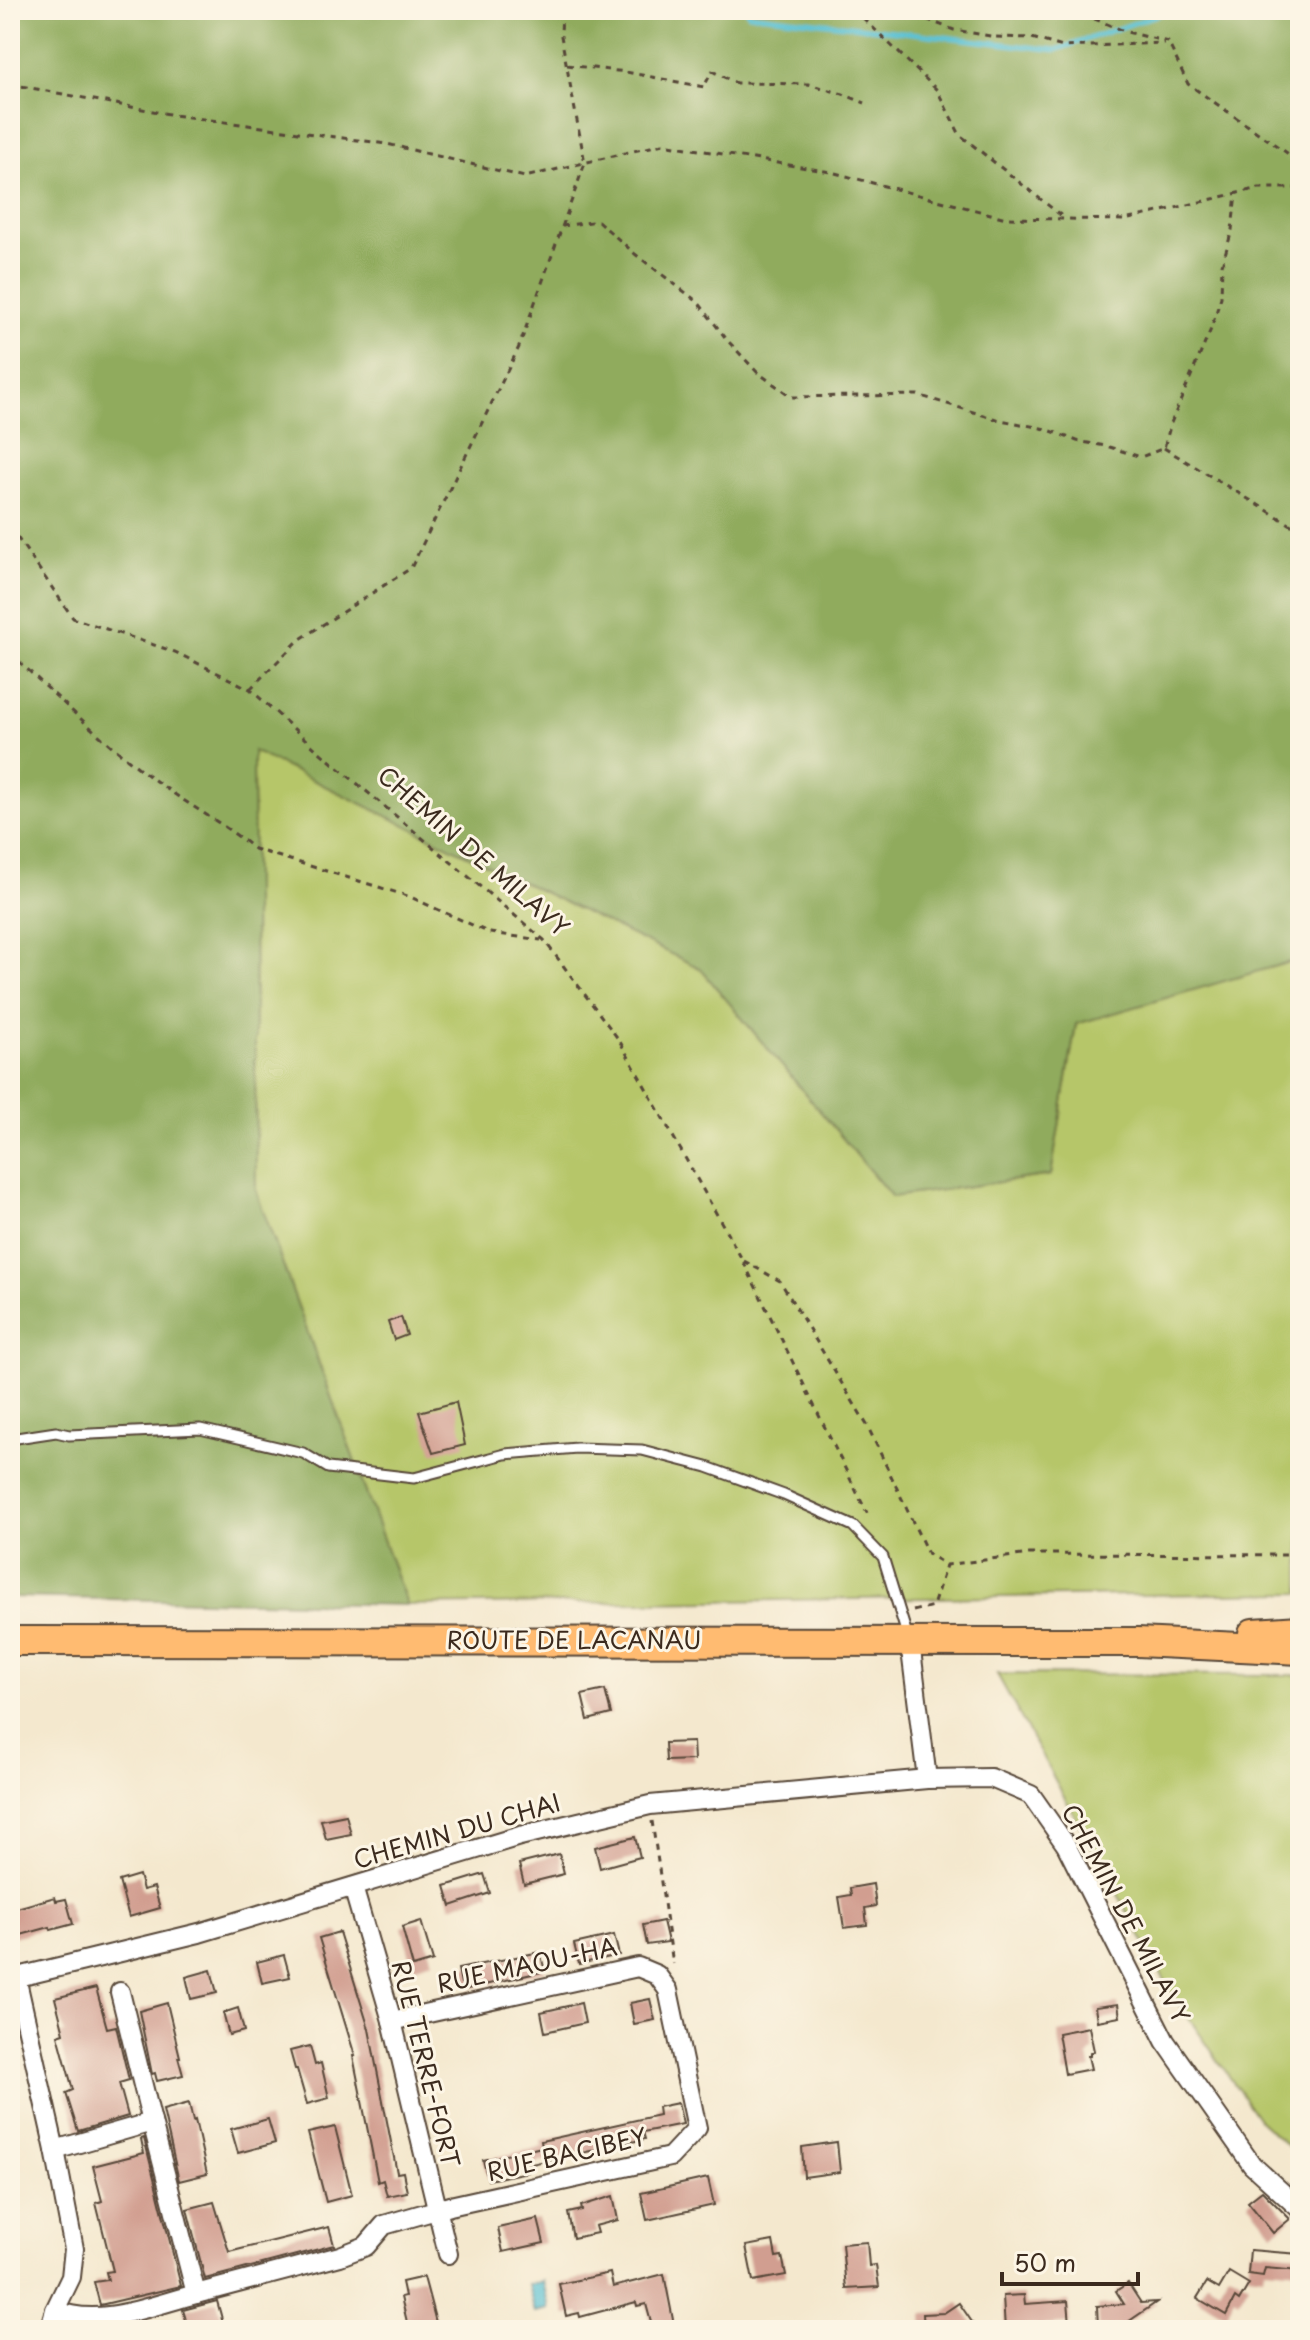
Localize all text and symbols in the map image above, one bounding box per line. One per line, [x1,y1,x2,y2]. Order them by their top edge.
street label: CHEMIN DE MILAVY [371,757,578,944]
street label: ROUTE DE LACANAU [446,1621,702,1657]
street label: CHEMIN DU CHAI [349,1783,564,1877]
street label: CHEMIN DE MILAVY [1054,1797,1200,2029]
street label: RUE MAOU-HA [433,1927,620,2001]
street label: RUE TERRE-FORT [384,1956,470,2171]
street label: RUE BACIBEY [483,2117,650,2189]
scale bar [1002,2236,1138,2286]
text: 50 m [1014,2244,1076,2280]

